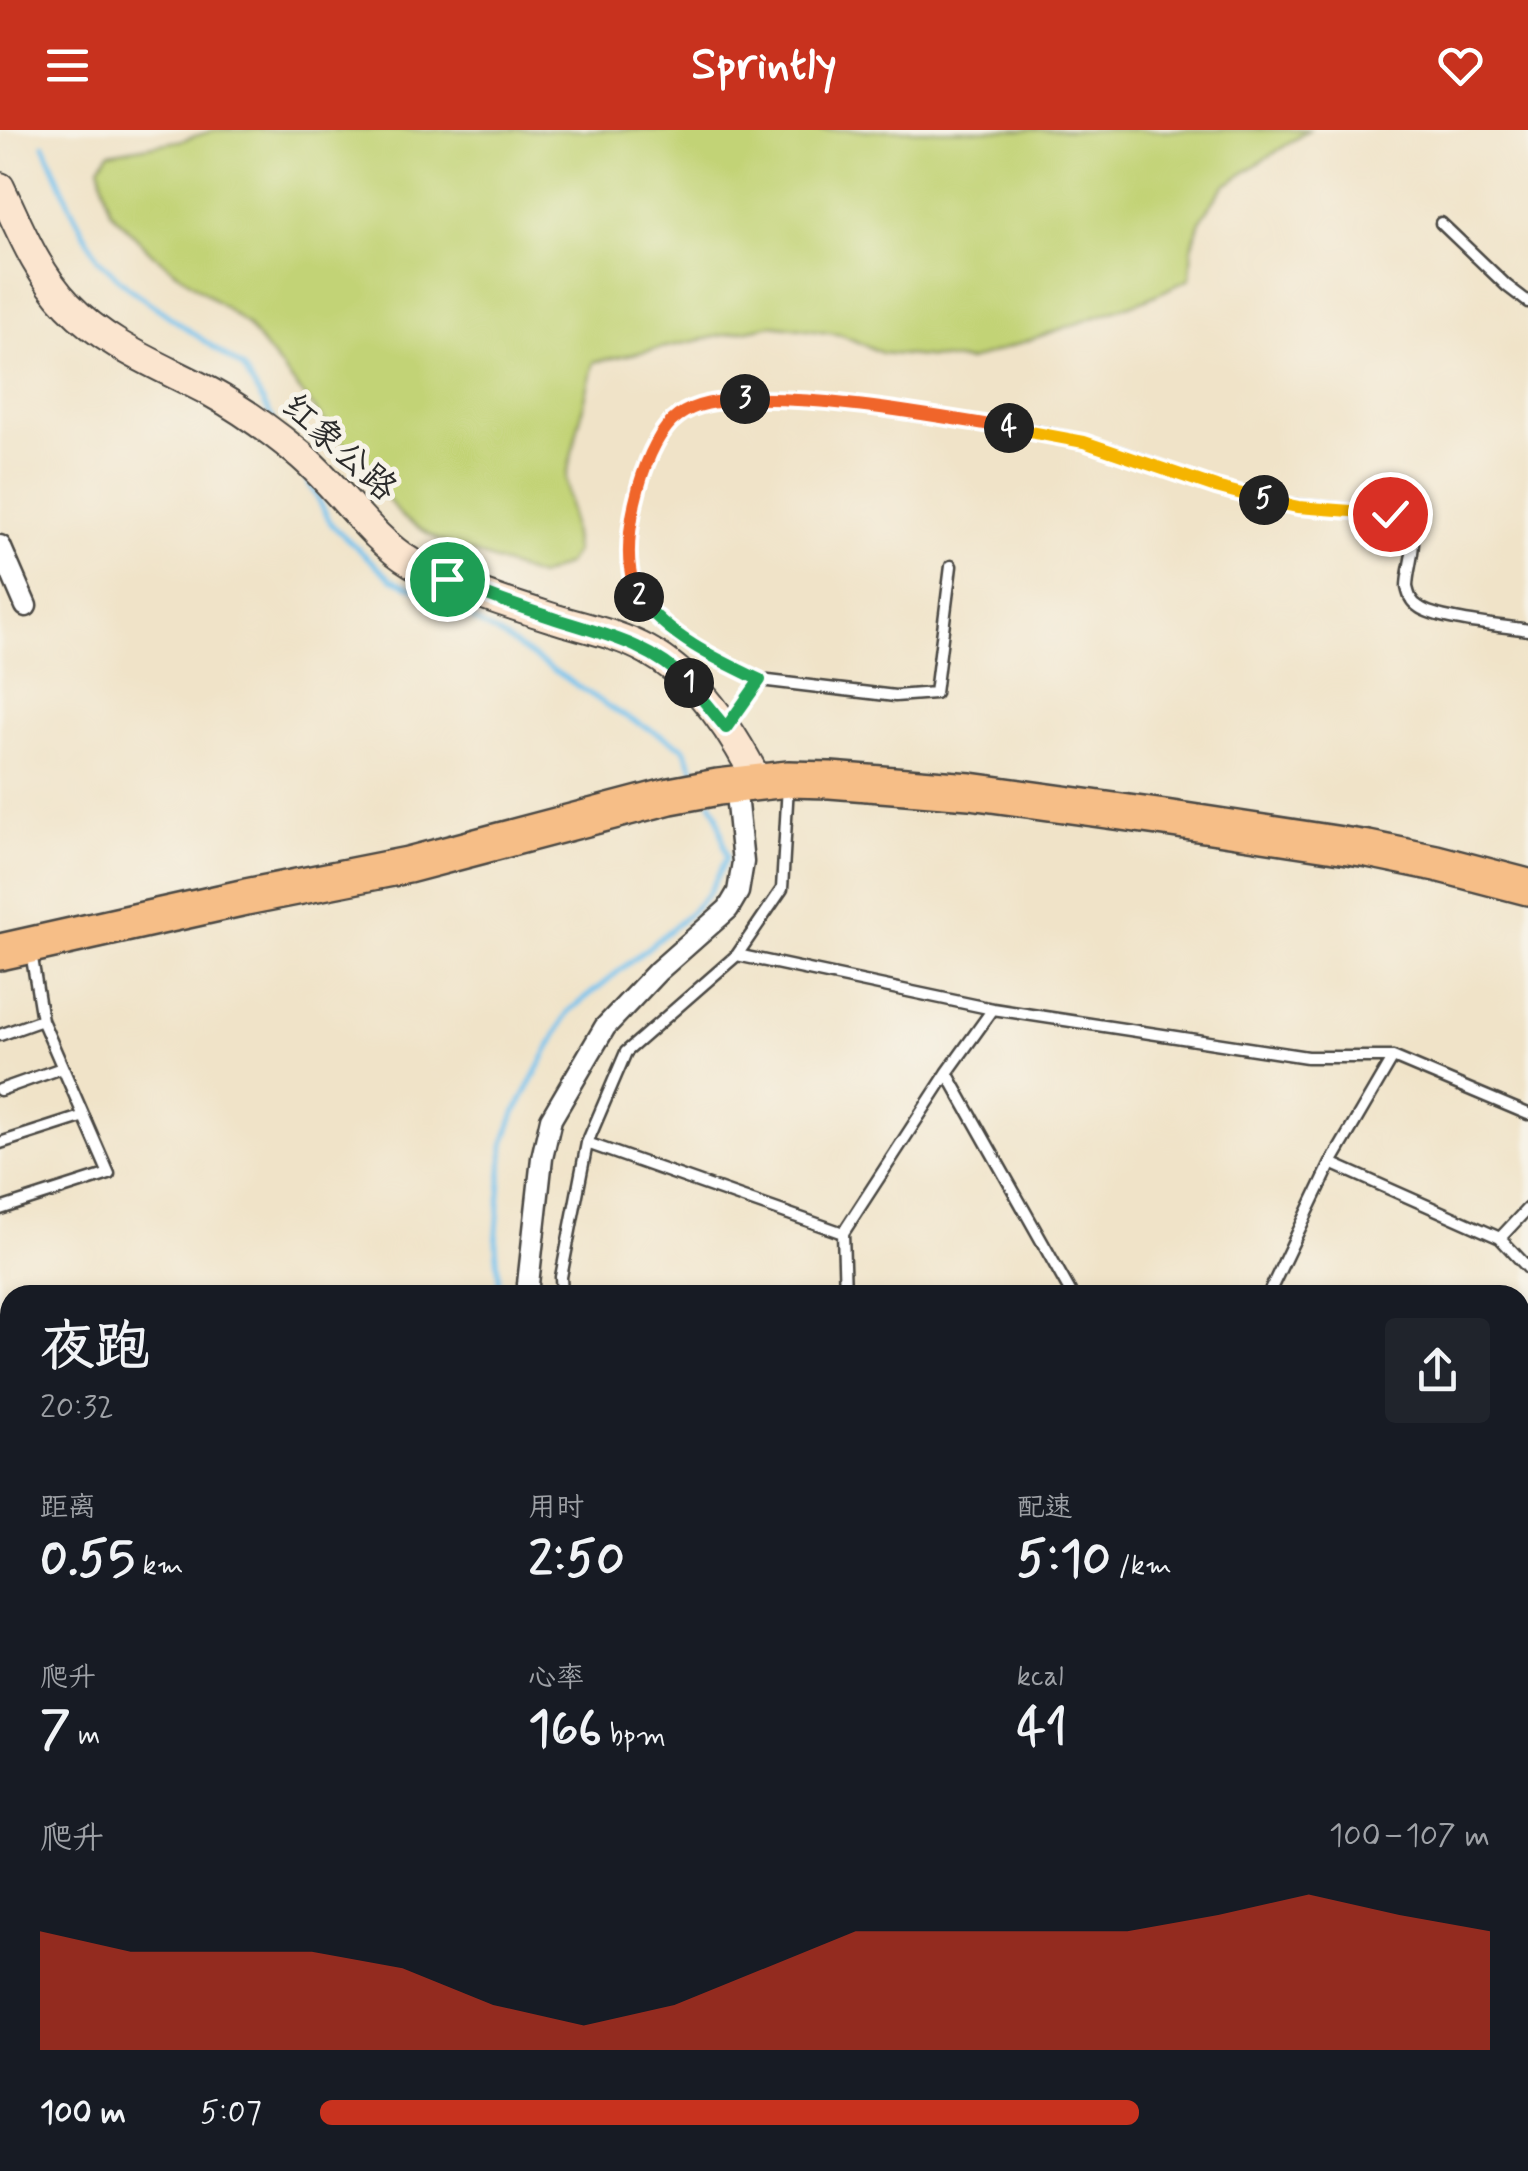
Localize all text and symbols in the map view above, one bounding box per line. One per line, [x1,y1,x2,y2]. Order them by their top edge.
text: Sprintly [691,36,837,95]
icon: menu [40,38,95,93]
icon: heart [1433,38,1488,93]
pin: 3 [720,374,770,424]
text: 3 [739,380,751,417]
street label: 红象公路 [272,384,406,512]
pin: 4 [984,403,1034,453]
text: 4 [1001,409,1017,446]
pin [1348,472,1433,557]
pin: 5 [1239,475,1289,525]
text: 5 [1256,481,1272,518]
icon: check [1363,487,1418,542]
pin [405,537,490,622]
icon: arrive [420,552,475,607]
pin: 2 [614,572,664,622]
text: 2 [632,578,646,615]
pin: 1 [664,658,714,708]
text: 1 [683,664,695,701]
text: 夜跑 [40,1313,150,1385]
button: share [1385,1318,1490,1423]
text: 20:32 [40,1387,114,1429]
text: 距离 [40,1490,96,1527]
text: 用时 [528,1490,584,1527]
text: 配速 [1017,1490,1073,1527]
text: 0.55 [40,1527,135,1593]
text: 2:50 [528,1527,625,1593]
text: 5:10 [1017,1527,1111,1593]
text: km [135,1548,183,1585]
text: /km [1111,1548,1172,1585]
text: kcal [1017,1659,1064,1696]
text: 爬升 [40,1660,96,1697]
text: 心率 [528,1660,584,1697]
text: 41 [1017,1696,1067,1762]
text: 7 [40,1697,70,1763]
text: 166 [528,1697,602,1763]
text: m [70,1718,100,1755]
text: bpm [602,1718,666,1755]
text: 100–107 m [1329,1815,1490,1857]
text: 爬升 [40,1818,104,1860]
text: 100 m [40,2092,126,2134]
text: 5:07 [200,2092,262,2134]

